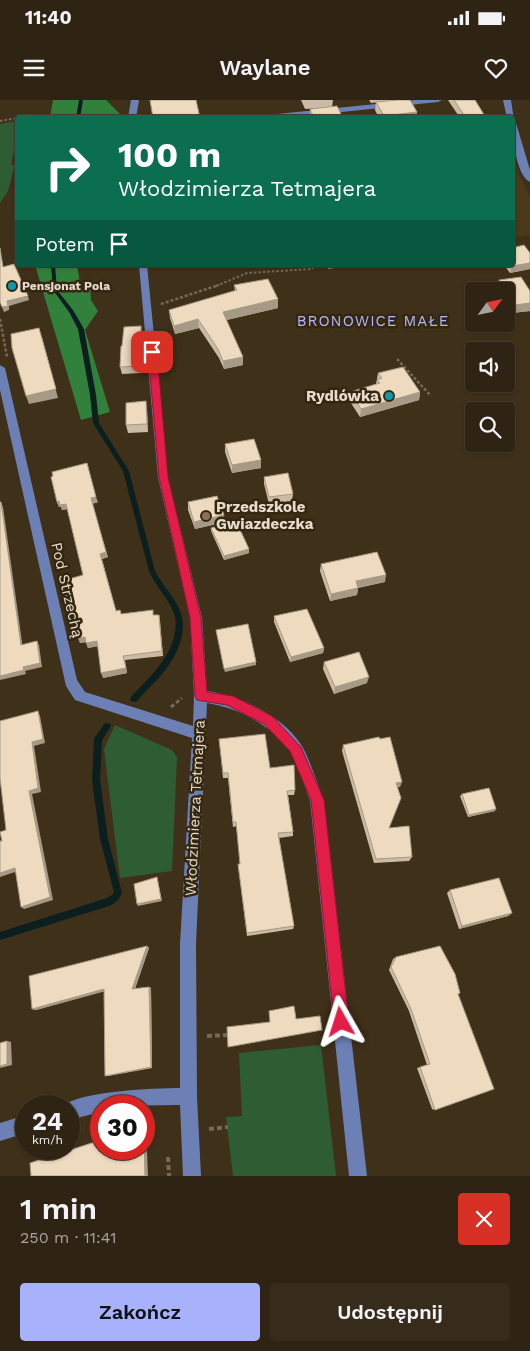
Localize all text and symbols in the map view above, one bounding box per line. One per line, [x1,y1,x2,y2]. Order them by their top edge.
text: 11:40 [25,6,72,29]
icon: menu [20,54,48,82]
icon: heart [482,54,510,82]
text: Waylane [220,55,310,80]
text: 100 m [118,134,221,176]
icon: right [35,135,100,200]
text: Włodzimierza Tetmajera [118,176,376,201]
icon: arrive [105,230,133,258]
text: Potem [35,233,95,256]
place label: Pensjonat Pola [22,279,110,293]
marker: Pensjonat Pola [6,280,18,292]
north arrow [465,282,515,332]
map controls [465,282,515,452]
district label: BRONOWICE MAŁE [297,312,449,330]
pin [131,331,173,373]
icon: arrive [138,338,166,366]
button: sound [465,342,515,392]
place label: Rydlówka [306,387,379,405]
marker: Rydlówka [383,390,395,402]
button: search [465,402,515,452]
place label: Przedszkole Gwiazdeczka [216,498,314,533]
marker: Przedszkole Gwiazdeczka [200,510,212,522]
street label: Pod Strzechą [47,541,87,640]
street label: Włodzimierza Tetmajera [181,719,209,896]
position arrow [314,995,366,1047]
speed limit sign: 30 [90,1095,155,1160]
text: 24 [32,1107,63,1136]
text: km/h [32,1133,63,1147]
text: 1 min [20,1191,97,1226]
button: close [458,1193,510,1245]
text: 250 m · 11:41 [20,1228,116,1247]
button: Zakończ [20,1283,260,1341]
button: Udostępnij [270,1283,510,1341]

